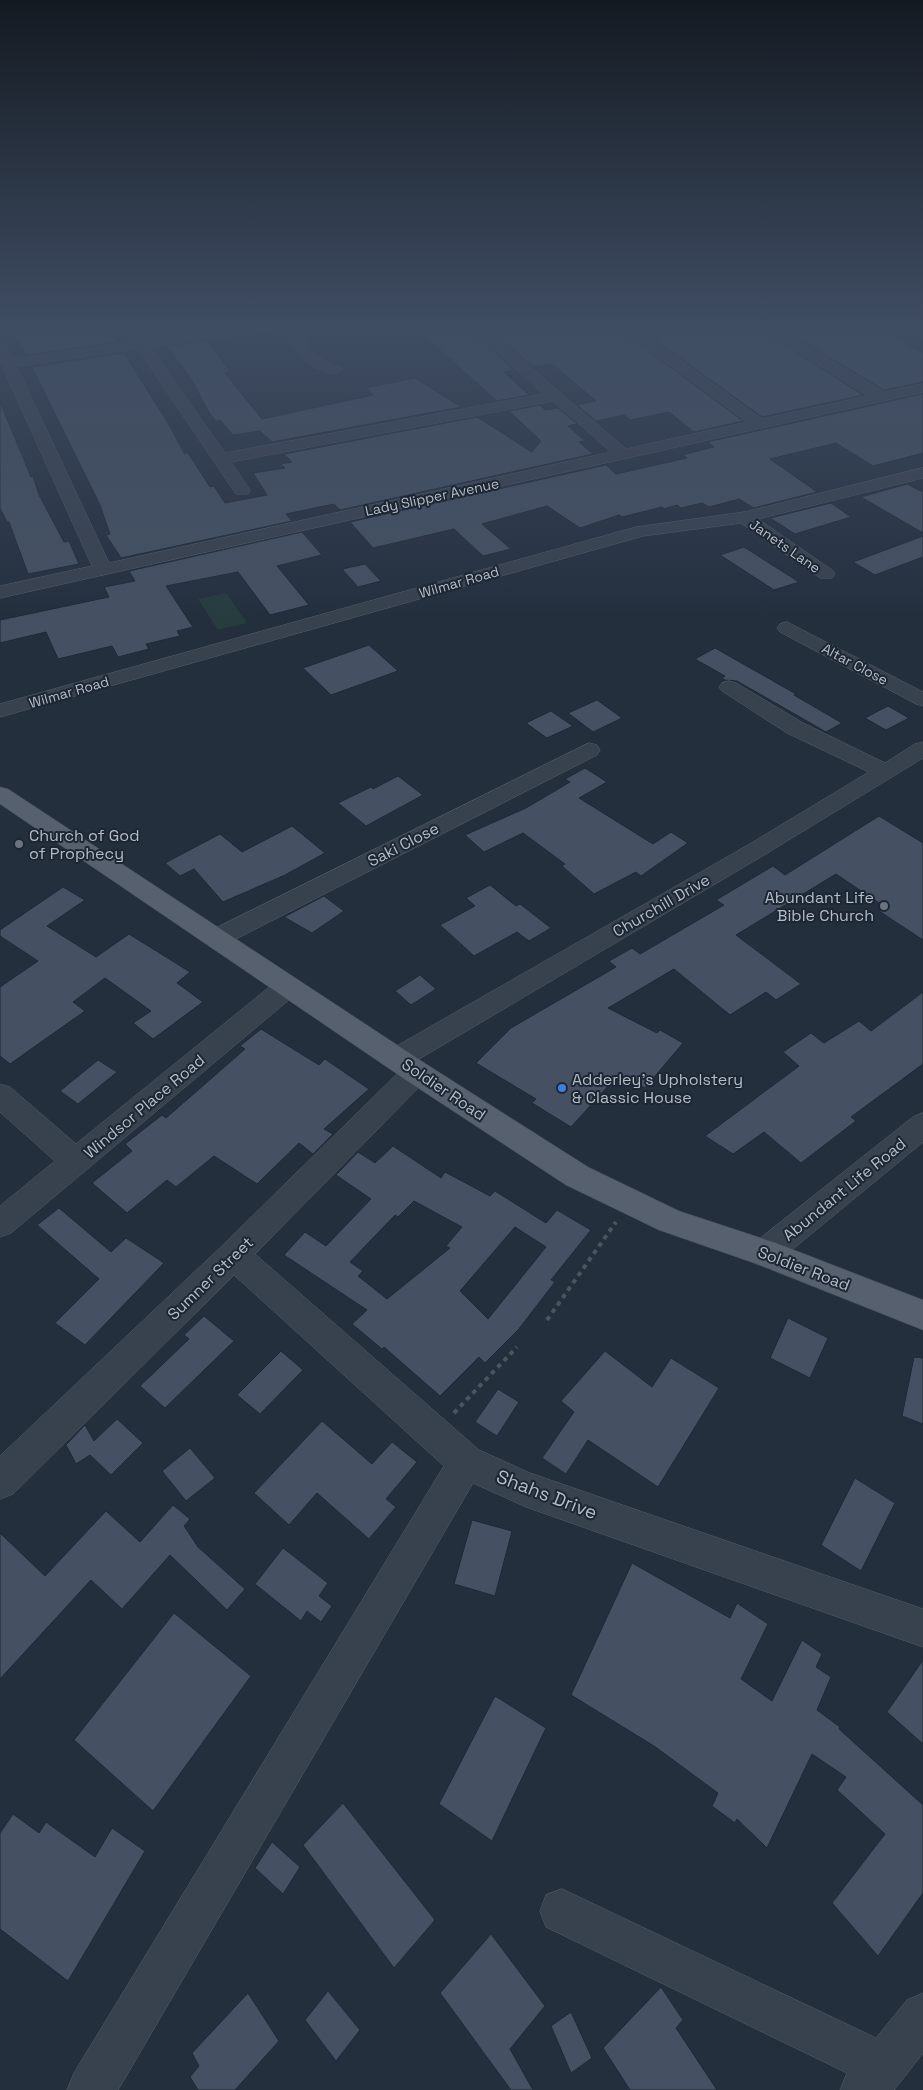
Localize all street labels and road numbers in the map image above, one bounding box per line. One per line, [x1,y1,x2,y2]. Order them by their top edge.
street label: Lady Slipper Avenue [363,474,501,520]
street label: Janets Lane [746,515,824,577]
street label: Wilmar Road [417,562,501,602]
street label: Altar Close [819,639,891,689]
street label: Wilmar Road [27,672,111,712]
street label: Saki Close [364,817,443,871]
street label: Churchill Drive [609,869,714,942]
street label: Windsor Place Road [80,1050,209,1163]
street label: Soldier Road [398,1054,490,1125]
street label: Abundant Life Road [778,1133,910,1246]
street label: Sumner Street [163,1232,258,1325]
street label: Soldier Road [755,1241,853,1296]
street label: Shahs Drive [493,1464,601,1525]

